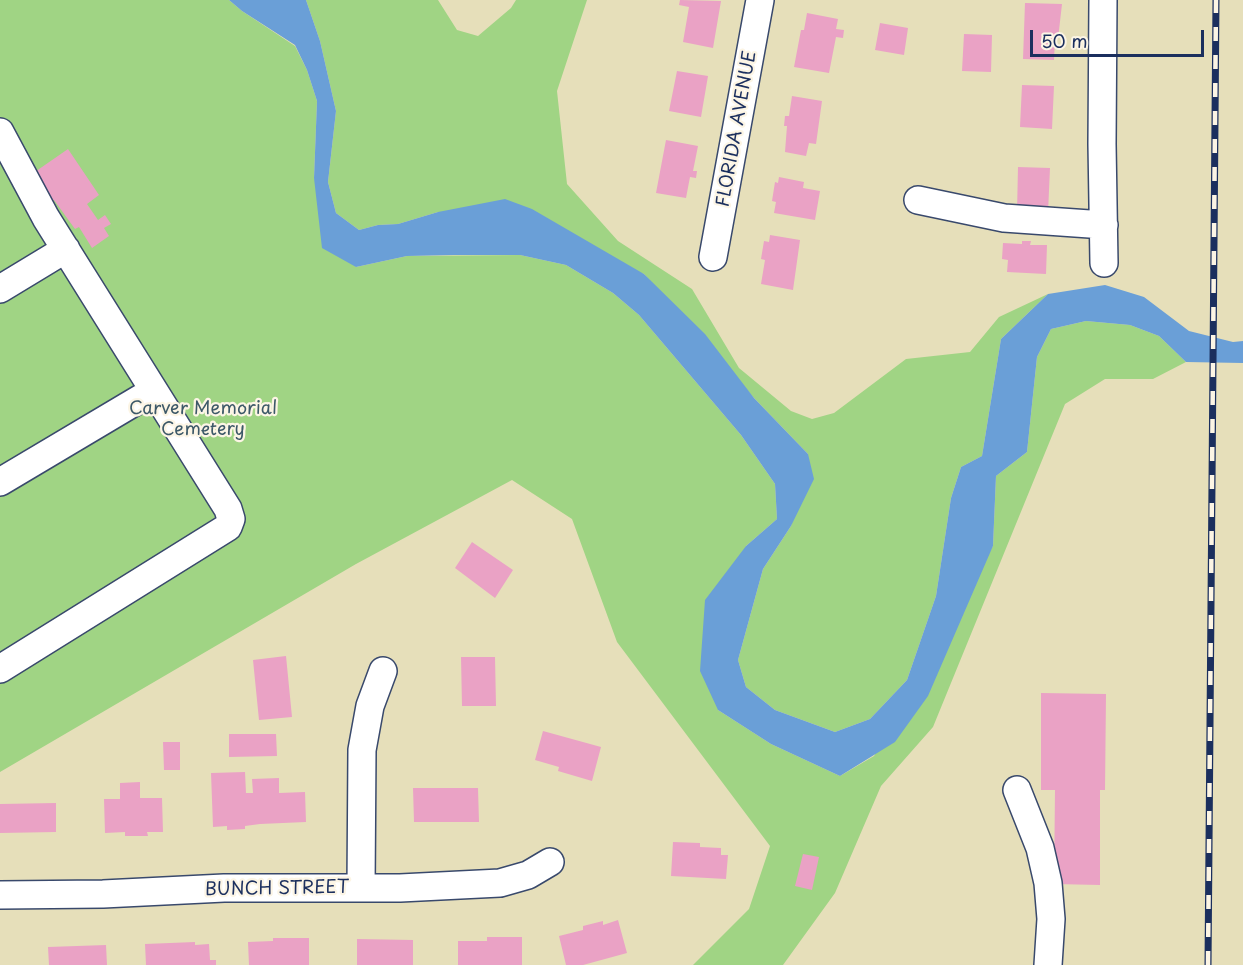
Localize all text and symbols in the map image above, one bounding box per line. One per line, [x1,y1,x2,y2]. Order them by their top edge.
scale bar [1033,18,1207,56]
text: 50 m [1041,27,1088,54]
street label: FLORIDA AVENUE [713,49,761,209]
park label: Carver Memorial Cemetery [129,398,277,440]
street label: BUNCH STREET [205,877,349,901]

